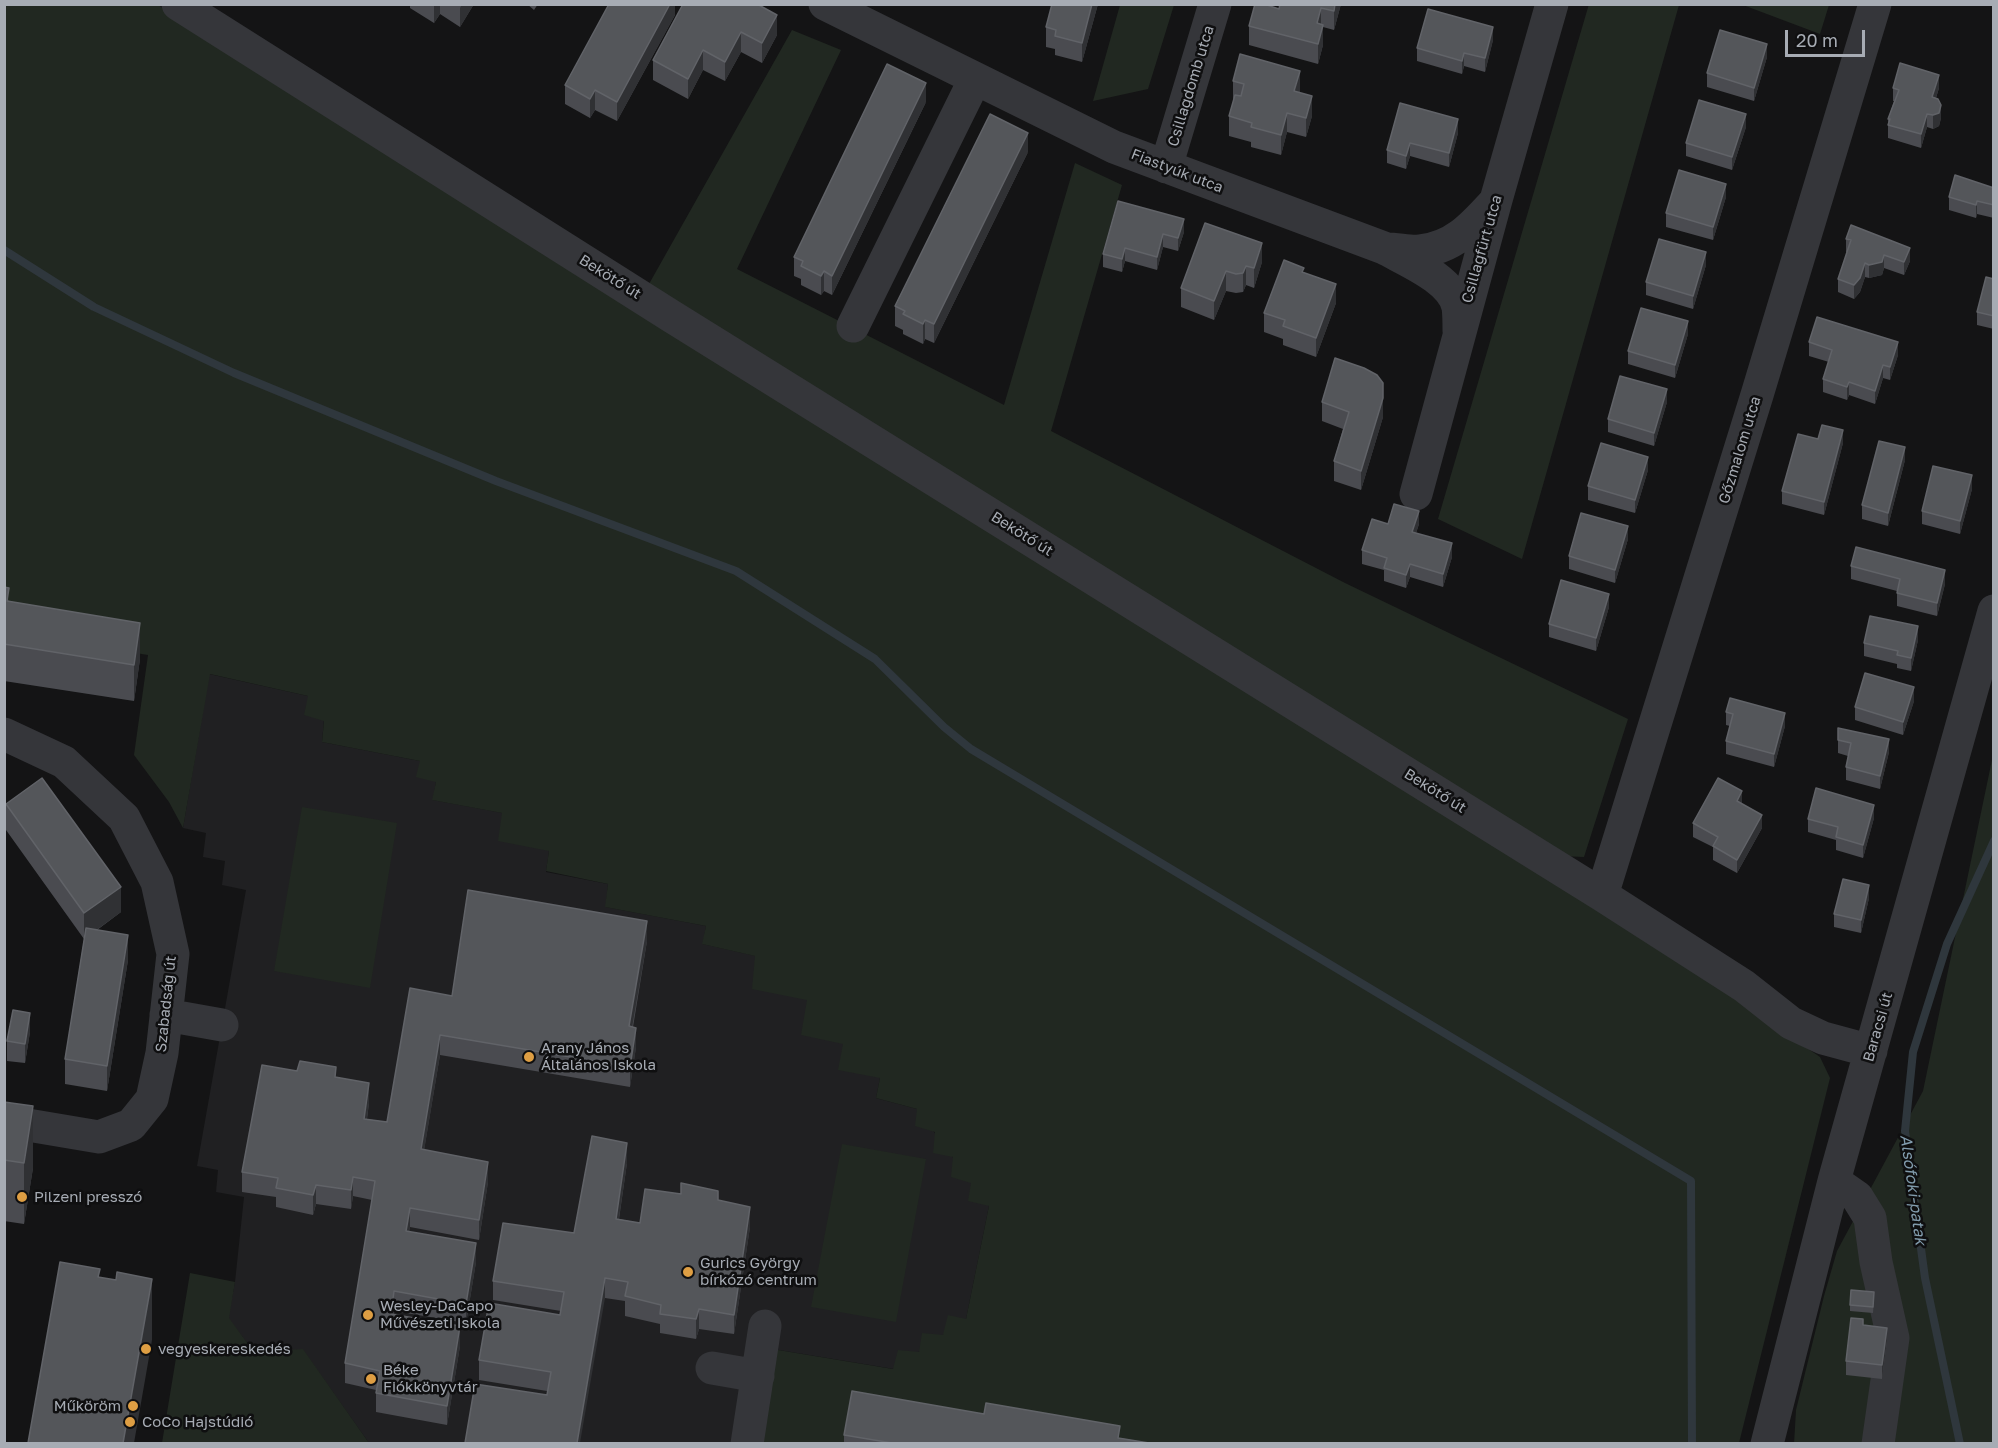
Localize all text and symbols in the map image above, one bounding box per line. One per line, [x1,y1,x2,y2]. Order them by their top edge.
scale bar [1788,18,1868,56]
street label: Csillagdomb utca [1164,23,1218,149]
text: 20 m [1796,29,1838,51]
street label: Fiastyúk utca [1128,145,1226,197]
street label: Csillagfürt utca [1458,193,1506,305]
street label: Bekötő út [576,251,644,303]
street label: Gőzmalom utca [1715,394,1765,506]
street label: Bekötő út [988,508,1056,560]
street label: Bekötő út [1401,765,1469,817]
street label: Szabadság út [152,955,180,1053]
street label: Baracsi út [1859,990,1897,1064]
place label: Arany János Általános Iskola [541,1039,656,1074]
marker: Arany János Általános Iskola [522,1050,536,1064]
water label: Alsófoki-patak [1896,1134,1930,1246]
place label: Pilzeni presszó [34,1188,142,1206]
marker: Pilzeni presszó [15,1190,29,1204]
place label: Gurics György bírkózó centrum [700,1254,817,1289]
marker: Gurics György bírkózó centrum [681,1265,695,1279]
place label: Wesley-DaCapo Művészeti Iskola [380,1297,500,1332]
marker: Wesley-DaCapo Művészeti Iskola [361,1308,375,1322]
place label: vegyeskereskedés [158,1340,291,1358]
marker: vegyeskereskedés [139,1342,153,1356]
place label: Béke Fiókkönyvtár [383,1361,478,1396]
marker: Béke Fiókkönyvtár [364,1372,378,1386]
place label: Műköröm [54,1397,121,1415]
marker: Műköröm [126,1399,140,1413]
place label: CoCo Hajstúdió [142,1413,253,1431]
marker: CoCo Hajstúdió [123,1415,137,1429]

